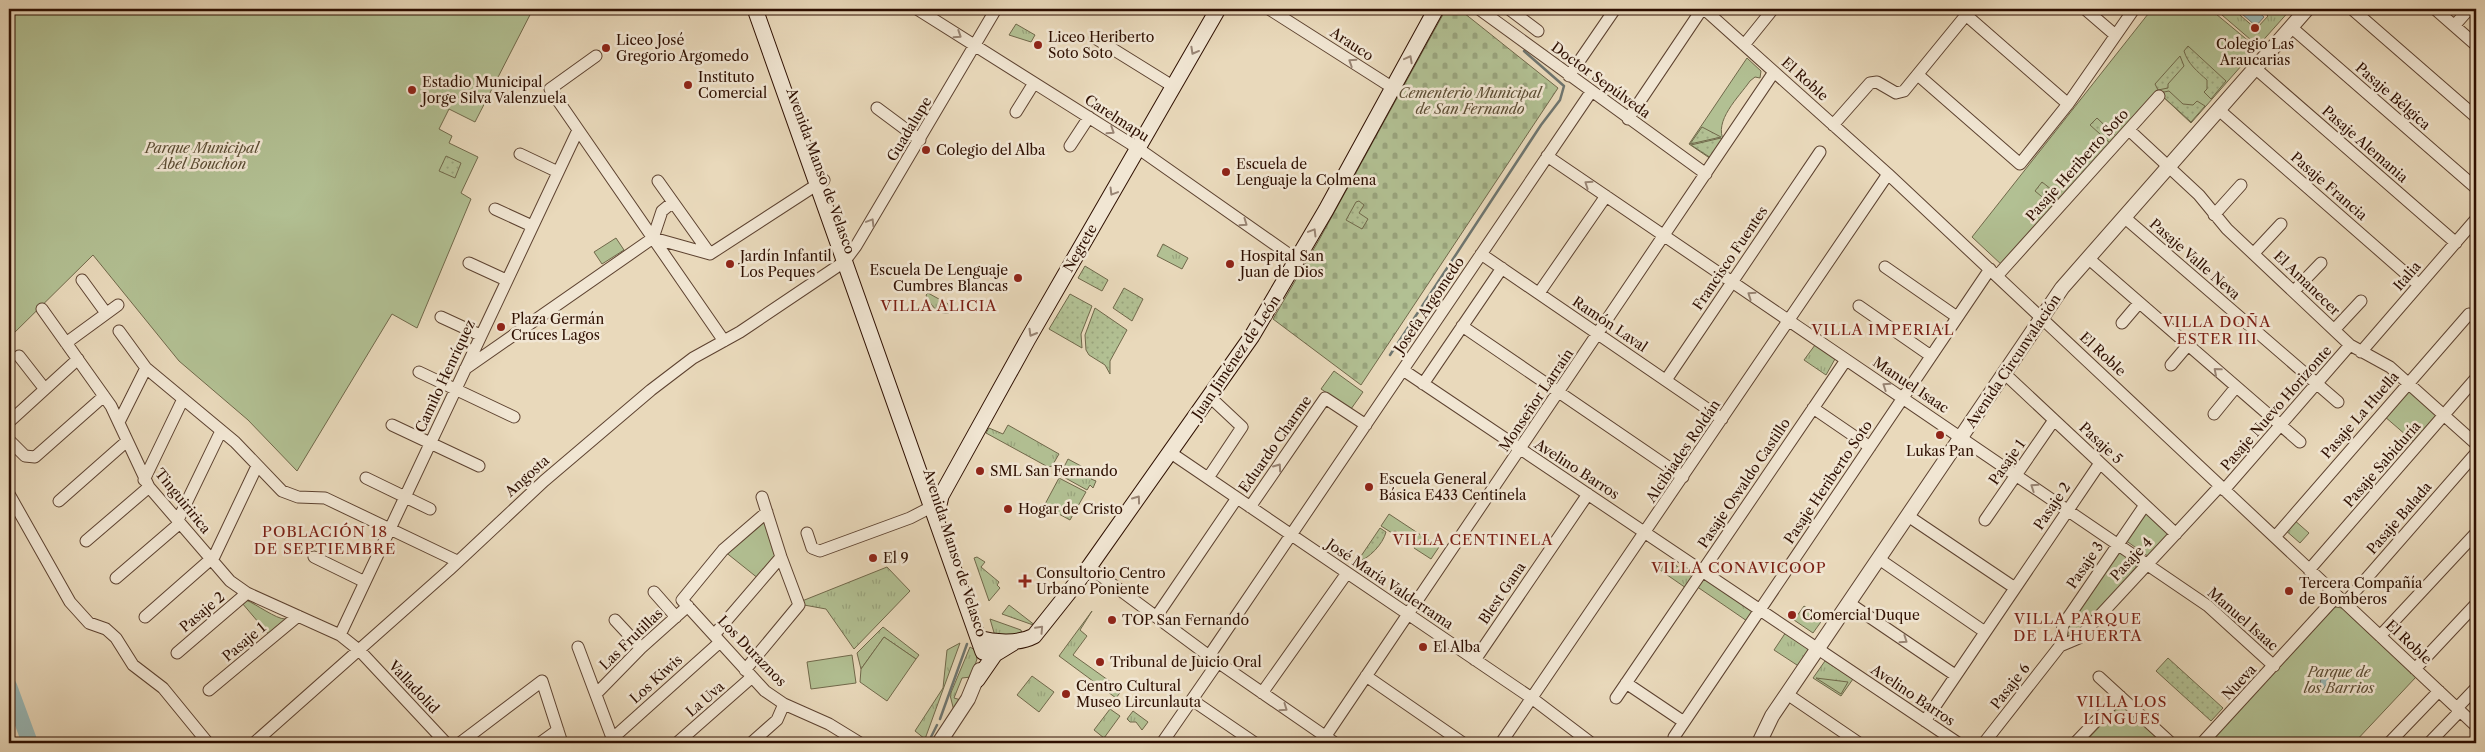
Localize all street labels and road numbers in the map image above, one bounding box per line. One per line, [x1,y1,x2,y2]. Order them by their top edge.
street label: Arauco [1326,23,1377,65]
street label: Doctor Sepúlveda [1548,38,1655,122]
street label: El Roble [1778,53,1832,105]
street label: Pasaje Bélgica [2352,58,2435,134]
street label: Avenida Manso de Velasco [782,85,859,257]
street label: Carelmapu [1081,90,1153,146]
street label: Guadalupe [883,93,935,165]
street label: Pasaje Alemania [2318,102,2412,187]
street label: Pasaje Heriberto Soto [2022,105,2132,225]
street label: Pasaje Francia [2287,148,2371,225]
street label: Francisco Fuentes [1689,203,1771,313]
street label: Pasaje Valle Neva [2146,215,2245,304]
street label: Negrete [1059,221,1101,275]
street label: El Amanecer [2270,247,2344,319]
street label: Josefa Argomedo [1389,253,1468,358]
street label: Italia [2389,257,2425,294]
street label: Juan Jiménez de León [1187,291,1284,424]
street label: Avenida Circunvalación [1961,291,2065,432]
street label: Ramón Laval [1569,292,1651,356]
street label: Camilo Henríquez [411,317,479,435]
street label: El Roble [2076,328,2130,380]
street label: Pasaje Nuevo Horizonte [2217,342,2335,474]
street label: Monseñor Larraín [1495,345,1577,455]
street label: Manuel Isaac [1870,353,1952,417]
street label: Pasaje La Huella [2317,367,2403,462]
street label: Eduardo Charme [1235,392,1315,496]
street label: Alcibíades Roldán [1641,396,1724,507]
street label: Pasaje Osvaldo Castillo [1694,415,1794,551]
street label: Pasaje Heriberto Soto [1780,417,1876,547]
street label: Pasaje Sabiduría [2340,417,2425,511]
street label: Pasaje 5 [2075,418,2127,468]
street label: Avelino Barros [1530,434,1623,503]
street label: Pasaje 1 [1985,436,2029,488]
street label: Angosta [500,451,553,501]
street label: Tinguiririca [151,465,215,538]
street label: Avenida Manso de Velasco [919,466,991,639]
street label: Pasaje Balada [2363,478,2436,558]
street label: Pasaje 2 [2030,479,2074,533]
street label: Pasaje 4 [2106,533,2156,585]
street label: José María Valderrama [1321,534,1457,634]
street label: Pasaje 3 [2063,538,2107,592]
street label: Blest Gana [1475,558,1530,628]
street label: Manuel Isaac [2204,583,2282,655]
street label: Pasaje 2 [176,588,228,636]
street label: Las Frutillas [596,604,666,674]
street label: Los Duraznos [714,612,790,690]
street label: El Roble [2382,616,2436,668]
street label: Pasaje 1 [219,619,270,665]
street label: Los Kiwis [626,651,686,707]
street label: Valladolid [384,656,443,718]
street label: Pasaje 6 [1986,659,2034,713]
street label: Avelino Barros [1867,660,1958,730]
street label: Nueva [2218,660,2260,704]
street label: La Uva [682,677,728,721]

